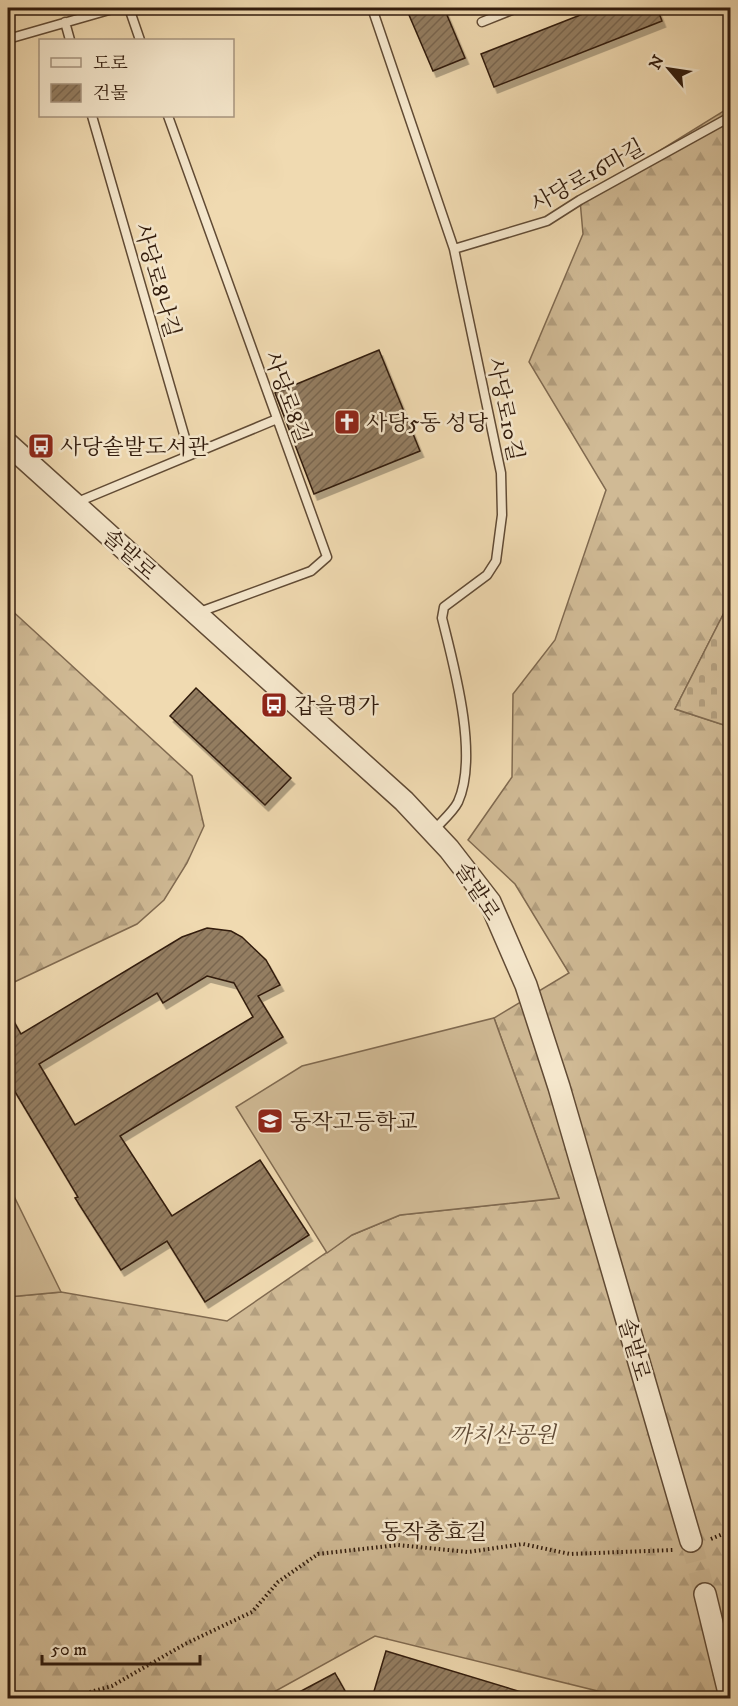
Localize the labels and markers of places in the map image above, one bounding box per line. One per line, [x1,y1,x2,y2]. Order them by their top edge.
church icon: 사당5동 성당 [332,407,362,437]
place label: 사당5동 성당 [366,410,489,437]
bus stop icon: 사당솥발도서관 [26,431,56,461]
place label: 사당솥발도서관 [60,434,210,461]
bus stop icon: 갑을명가 [259,690,289,720]
place label: 갑을명가 [294,693,380,720]
school or university icon: 동작고등학교 [255,1106,285,1136]
place label: 동작고등학교 [290,1109,418,1136]

